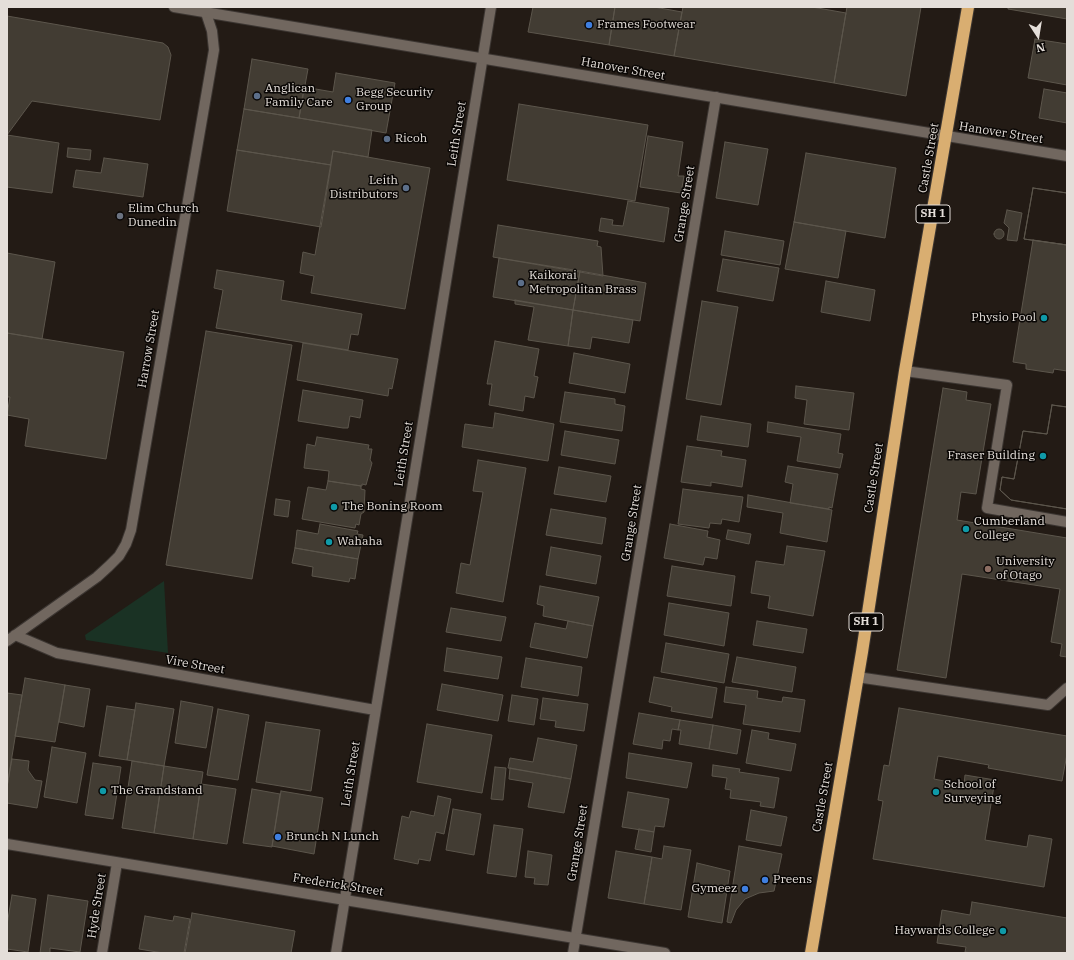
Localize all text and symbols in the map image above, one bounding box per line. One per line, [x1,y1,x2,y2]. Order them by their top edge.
north arrow [1018,16,1058,56]
place label: Frames Footwear [597,18,695,32]
marker: Frames Footwear [584,20,594,30]
text: N [1035,40,1046,55]
street label: Hanover Street [580,55,666,83]
place label: Anglican Family Care [265,82,333,110]
place label: Begg Security Group [356,86,433,114]
marker: Anglican Family Care [252,91,262,101]
marker: Begg Security Group [343,95,353,105]
street label: Leith Street [445,100,469,168]
street label: Hanover Street [958,119,1044,147]
street label: Castle Street [916,122,942,194]
place label: Ricoh [395,132,427,146]
marker: Ricoh [382,134,392,144]
street label: Grange Street [672,165,698,243]
place label: Leith Distributors [330,174,398,202]
marker: Leith Distributors [401,183,411,193]
place label: Elim Church Dunedin [128,202,199,230]
road number: SH 1 [916,205,950,223]
marker: Elim Church Dunedin [115,211,125,221]
place label: Kaikorai Metropolitan Brass [529,269,637,297]
marker: Kaikorai Metropolitan Brass [516,278,526,288]
street label: Harrow Street [135,309,163,389]
place label: Physio Pool [971,311,1036,325]
marker: Physio Pool [1039,313,1049,323]
street label: Leith Street [392,420,416,488]
street label: Castle Street [861,442,887,514]
place label: Fraser Building [948,449,1035,463]
marker: Fraser Building [1038,451,1048,461]
street label: Grange Street [619,484,645,562]
place label: The Boning Room [342,500,443,514]
marker: The Boning Room [329,502,339,512]
place label: Cumberland College [974,515,1045,543]
marker: Cumberland College [961,524,971,534]
place label: Wahaha [337,535,383,549]
marker: Wahaha [324,537,334,547]
place label: University of Otago [996,555,1055,583]
marker: University of Otago [983,564,993,574]
road number: SH 1 [849,613,883,631]
street label: Vire Street [164,653,226,677]
street label: Leith Street [339,740,363,808]
street label: Castle Street [810,761,836,833]
place label: School of Surveying [944,778,1001,806]
place label: The Grandstand [111,784,203,798]
marker: The Grandstand [98,786,108,796]
marker: School of Surveying [931,787,941,797]
street label: Grange Street [565,804,591,882]
place label: Brunch N Lunch [286,830,379,844]
marker: Brunch N Lunch [273,832,283,842]
street label: Frederick Street [292,871,384,899]
street label: Hyde Street [85,872,109,940]
place label: Preens [773,873,812,887]
marker: Preens [760,875,770,885]
place label: Gymeez [692,882,737,896]
marker: Gymeez [740,884,750,894]
place label: Haywards College [894,924,995,938]
marker: Haywards College [998,926,1008,936]

